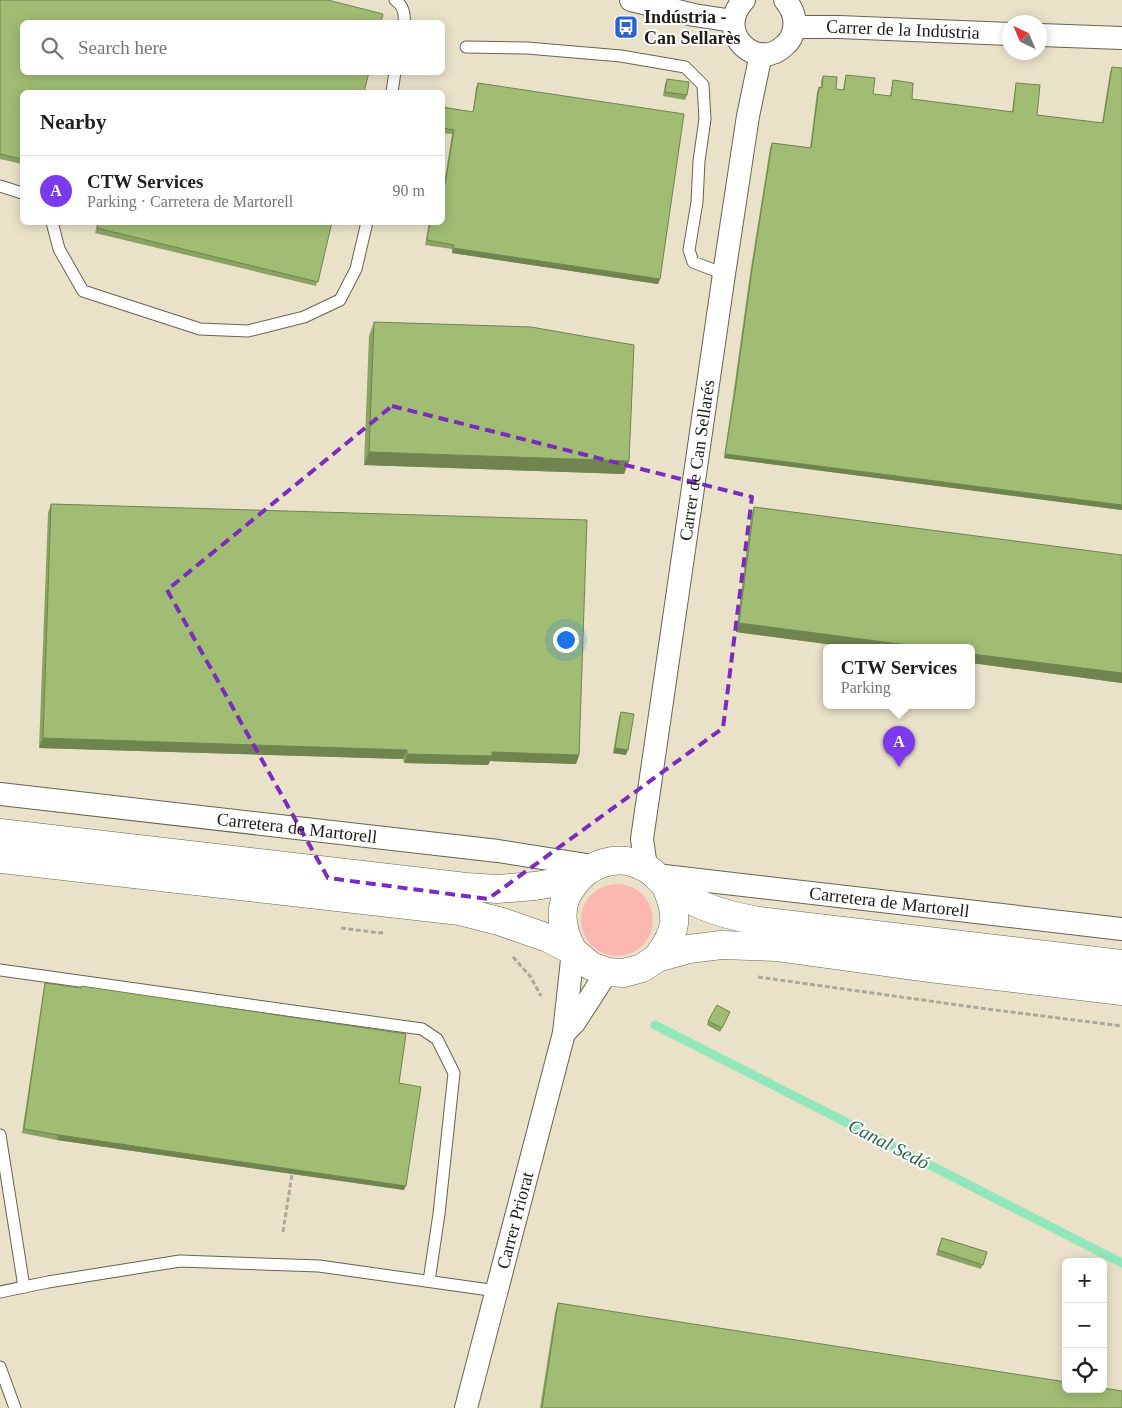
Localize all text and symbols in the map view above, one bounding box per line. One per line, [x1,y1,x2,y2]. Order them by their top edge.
place label: Indústria - Can Sellarès [644,7,741,48]
bus stop icon: Indústria - Can Sellarès [613,14,639,40]
north arrow [1002,15,1047,60]
street label: Carrer de la Indústria [826,17,980,43]
search box [20,20,445,75]
icon: search [38,34,66,62]
text: Search here [78,37,167,58]
text: Nearby [40,110,107,134]
text: CTW Services [87,171,203,192]
text: A [50,182,62,199]
text: 90 m [393,182,425,199]
text: Parking · Carretera de Martorell [87,193,293,210]
street label: Carrer de Can Sellarés [675,378,719,542]
your location [553,627,579,653]
popup [823,644,975,709]
text: CTW Services [841,657,957,678]
text: Parking [841,679,891,696]
pin: A [883,726,915,767]
street label: Carretera de Martorell [216,809,378,847]
street label: Carretera de Martorell [808,883,971,921]
water label: Canal Sedó [845,1115,933,1174]
street label: Carrer Priorat [493,1170,537,1271]
map controls [1062,1258,1107,1393]
button: + [1062,1258,1107,1303]
button: − [1062,1303,1107,1348]
button: locate [1062,1348,1107,1393]

